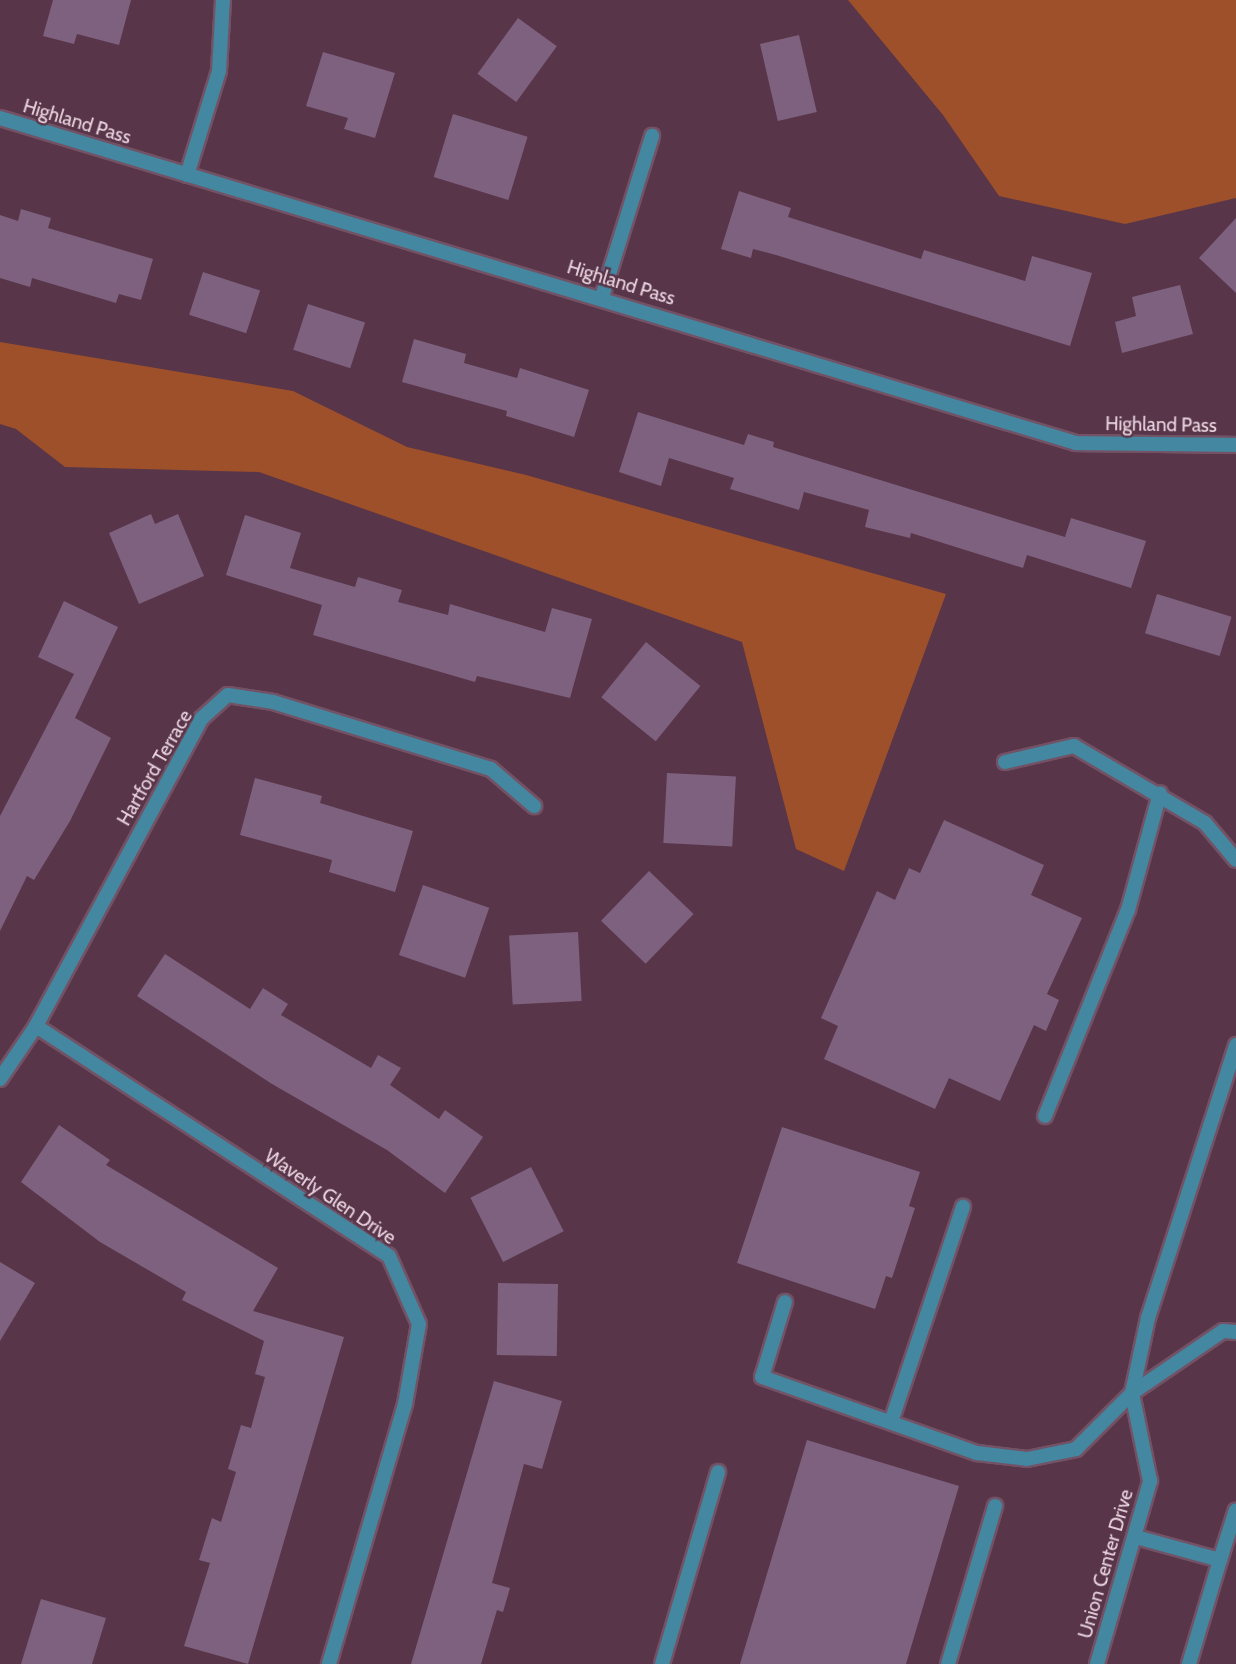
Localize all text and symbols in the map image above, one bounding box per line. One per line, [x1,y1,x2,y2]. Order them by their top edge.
street label: Highland Pass [20,95,134,149]
street label: Highland Pass [564,256,678,310]
street label: Highland Pass [1105,413,1217,437]
street label: Hartford Terrace [113,706,197,830]
street label: Waverly Glen Drive [260,1145,400,1249]
street label: Union Center Drive [1074,1487,1138,1641]

